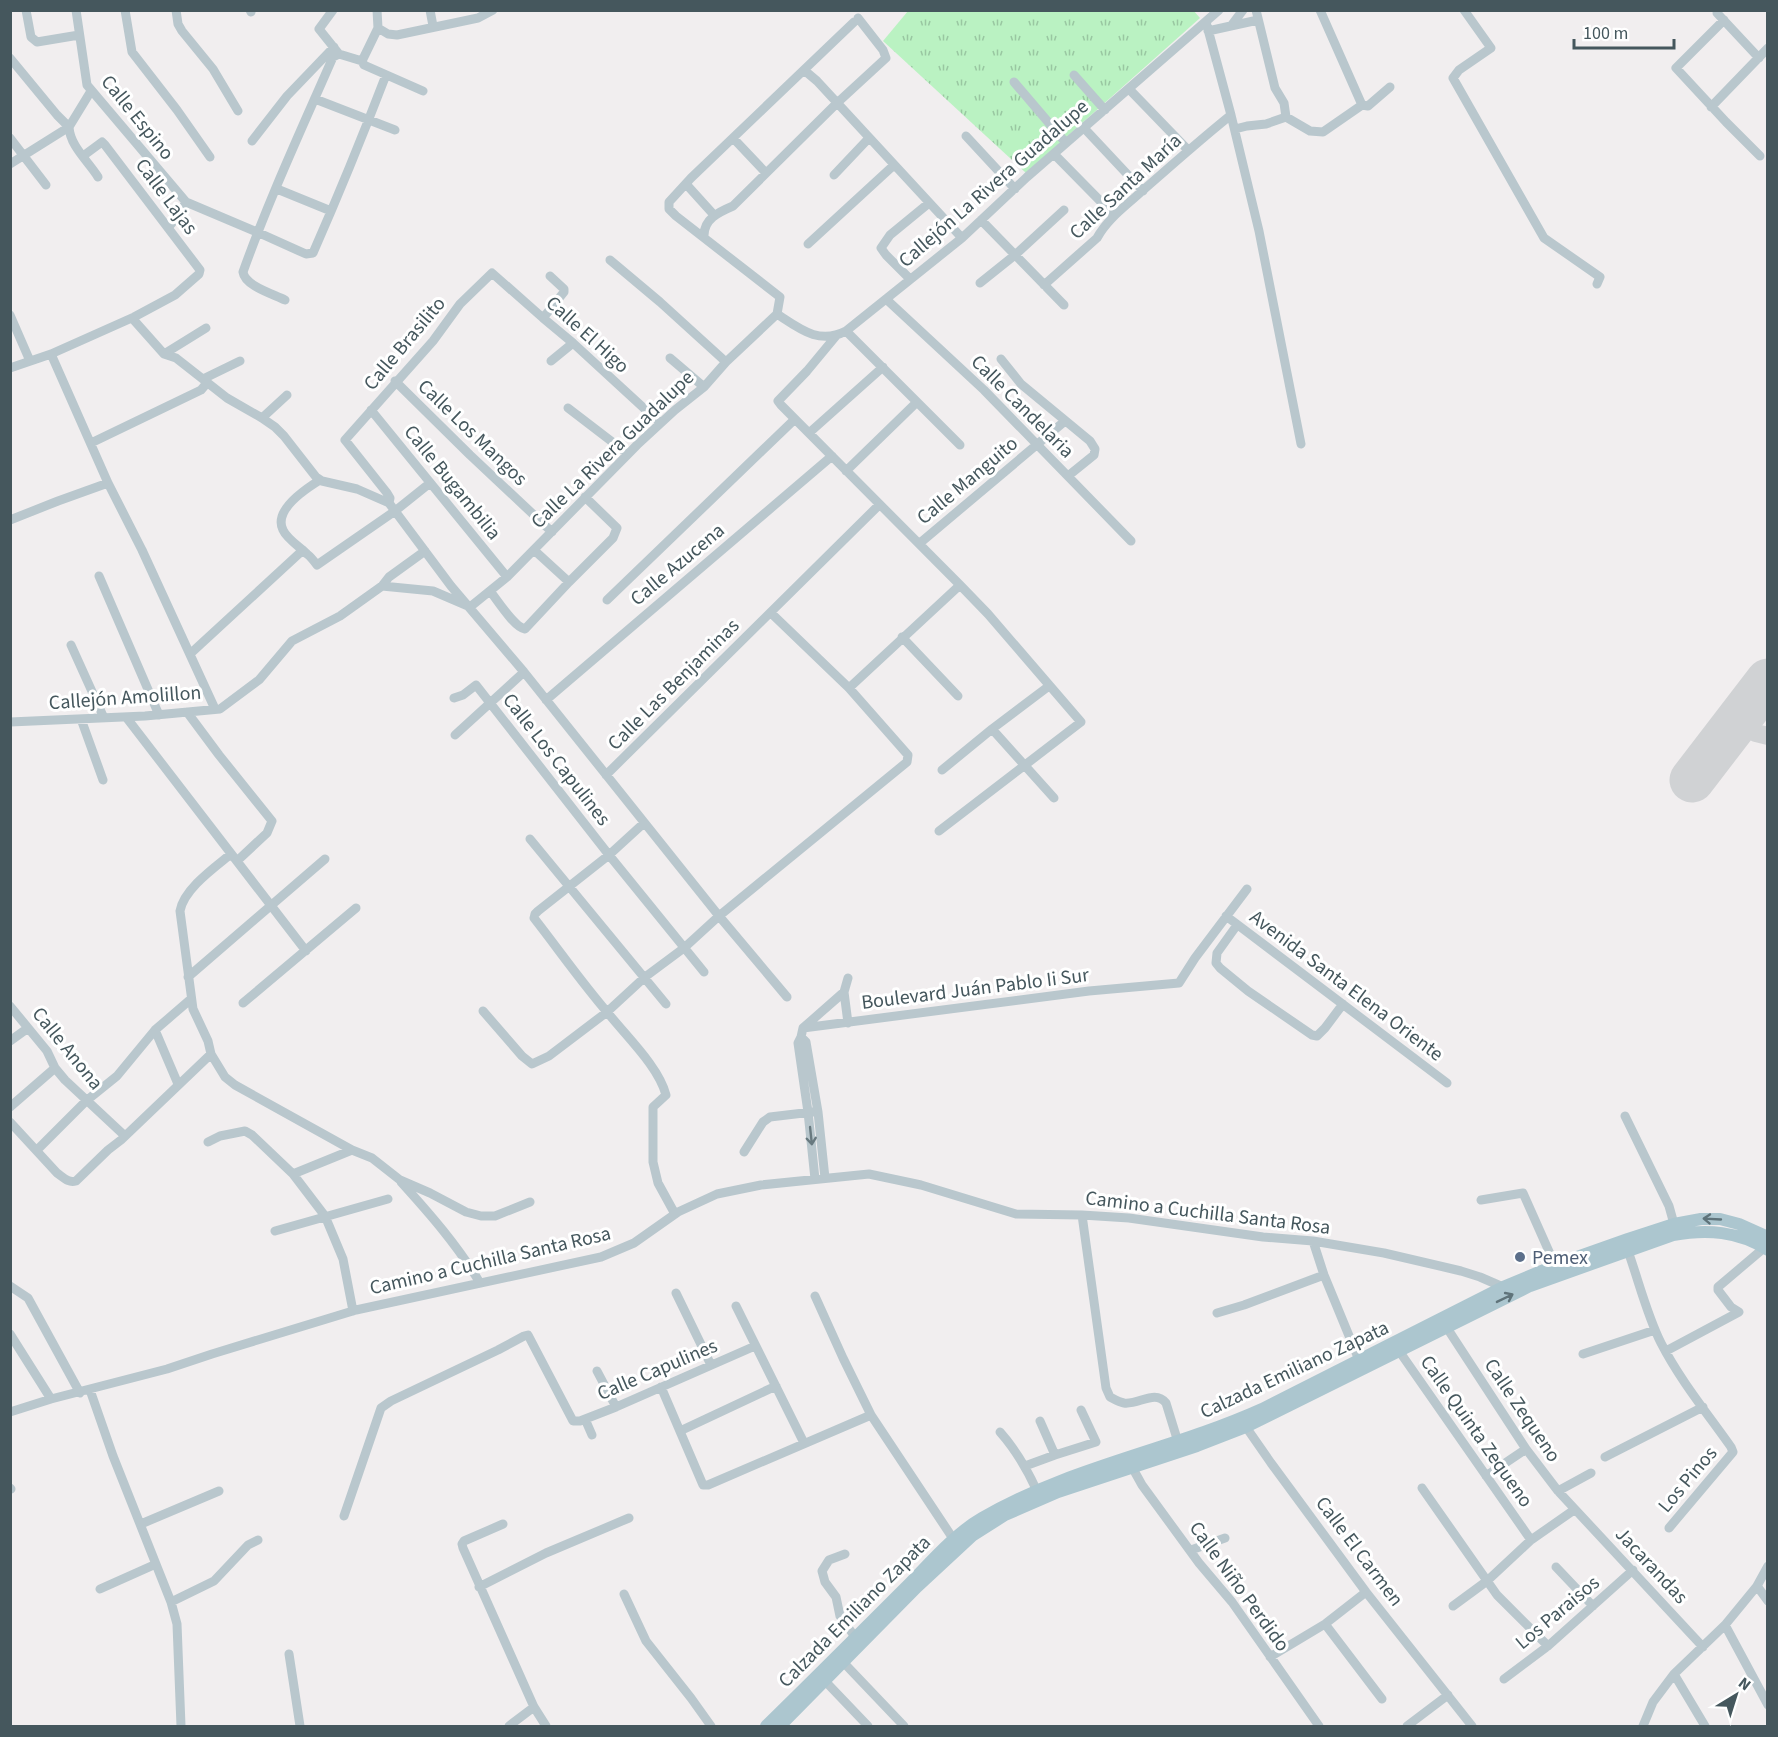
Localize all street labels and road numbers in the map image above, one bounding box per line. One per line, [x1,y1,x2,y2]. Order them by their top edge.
street label: Calle Espino [94,69,180,166]
street label: Callejón La Rivera Guadalupe [893,93,1095,274]
street label: Calle Santa María [1063,127,1188,246]
street label: Calle Lajas [128,153,204,240]
street label: Calle El Higo [539,290,635,380]
street label: Calle Brasilito [357,291,452,397]
street label: Calle Candelaria [964,349,1080,465]
street label: Calle La Rivera Guadalupe [525,364,700,535]
street label: Calle Los Mangos [411,373,533,492]
street label: Calle Bugambilia [397,419,507,546]
street label: Calle Manguito [911,430,1024,531]
street label: Calle Azucena [624,517,731,613]
street label: Calle Las Benjaminas [601,612,746,757]
street label: Callejón Amolillon [48,679,202,717]
street label: Calle Los Capulines [496,688,617,832]
street label: Avenida Santa Elena Oriente [1244,904,1449,1068]
street label: Boulevard Juán Pablo Ii Sur [860,961,1091,1017]
street label: Calle Anona [25,1001,109,1096]
street label: Camino a Cuchilla Santa Rosa [1084,1184,1332,1242]
street label: Camino a Cuchilla Santa Rosa [367,1220,614,1302]
street label: Calzada Emiliano Zapata [1195,1314,1393,1426]
street label: Calle Capulines [593,1332,722,1408]
street label: Calle Quinta Zequeno [1413,1350,1539,1513]
street label: Calle Zequeno [1477,1353,1567,1468]
street label: Los Pinos [1652,1440,1724,1519]
street label: Calle El Carmen [1309,1491,1410,1612]
street label: Calle Niño Perdido [1182,1516,1296,1657]
street label: Jacarandas [1608,1521,1694,1610]
street label: Calzada Emiliano Zapata [772,1529,937,1694]
street label: Los Paraisos [1509,1569,1606,1656]

